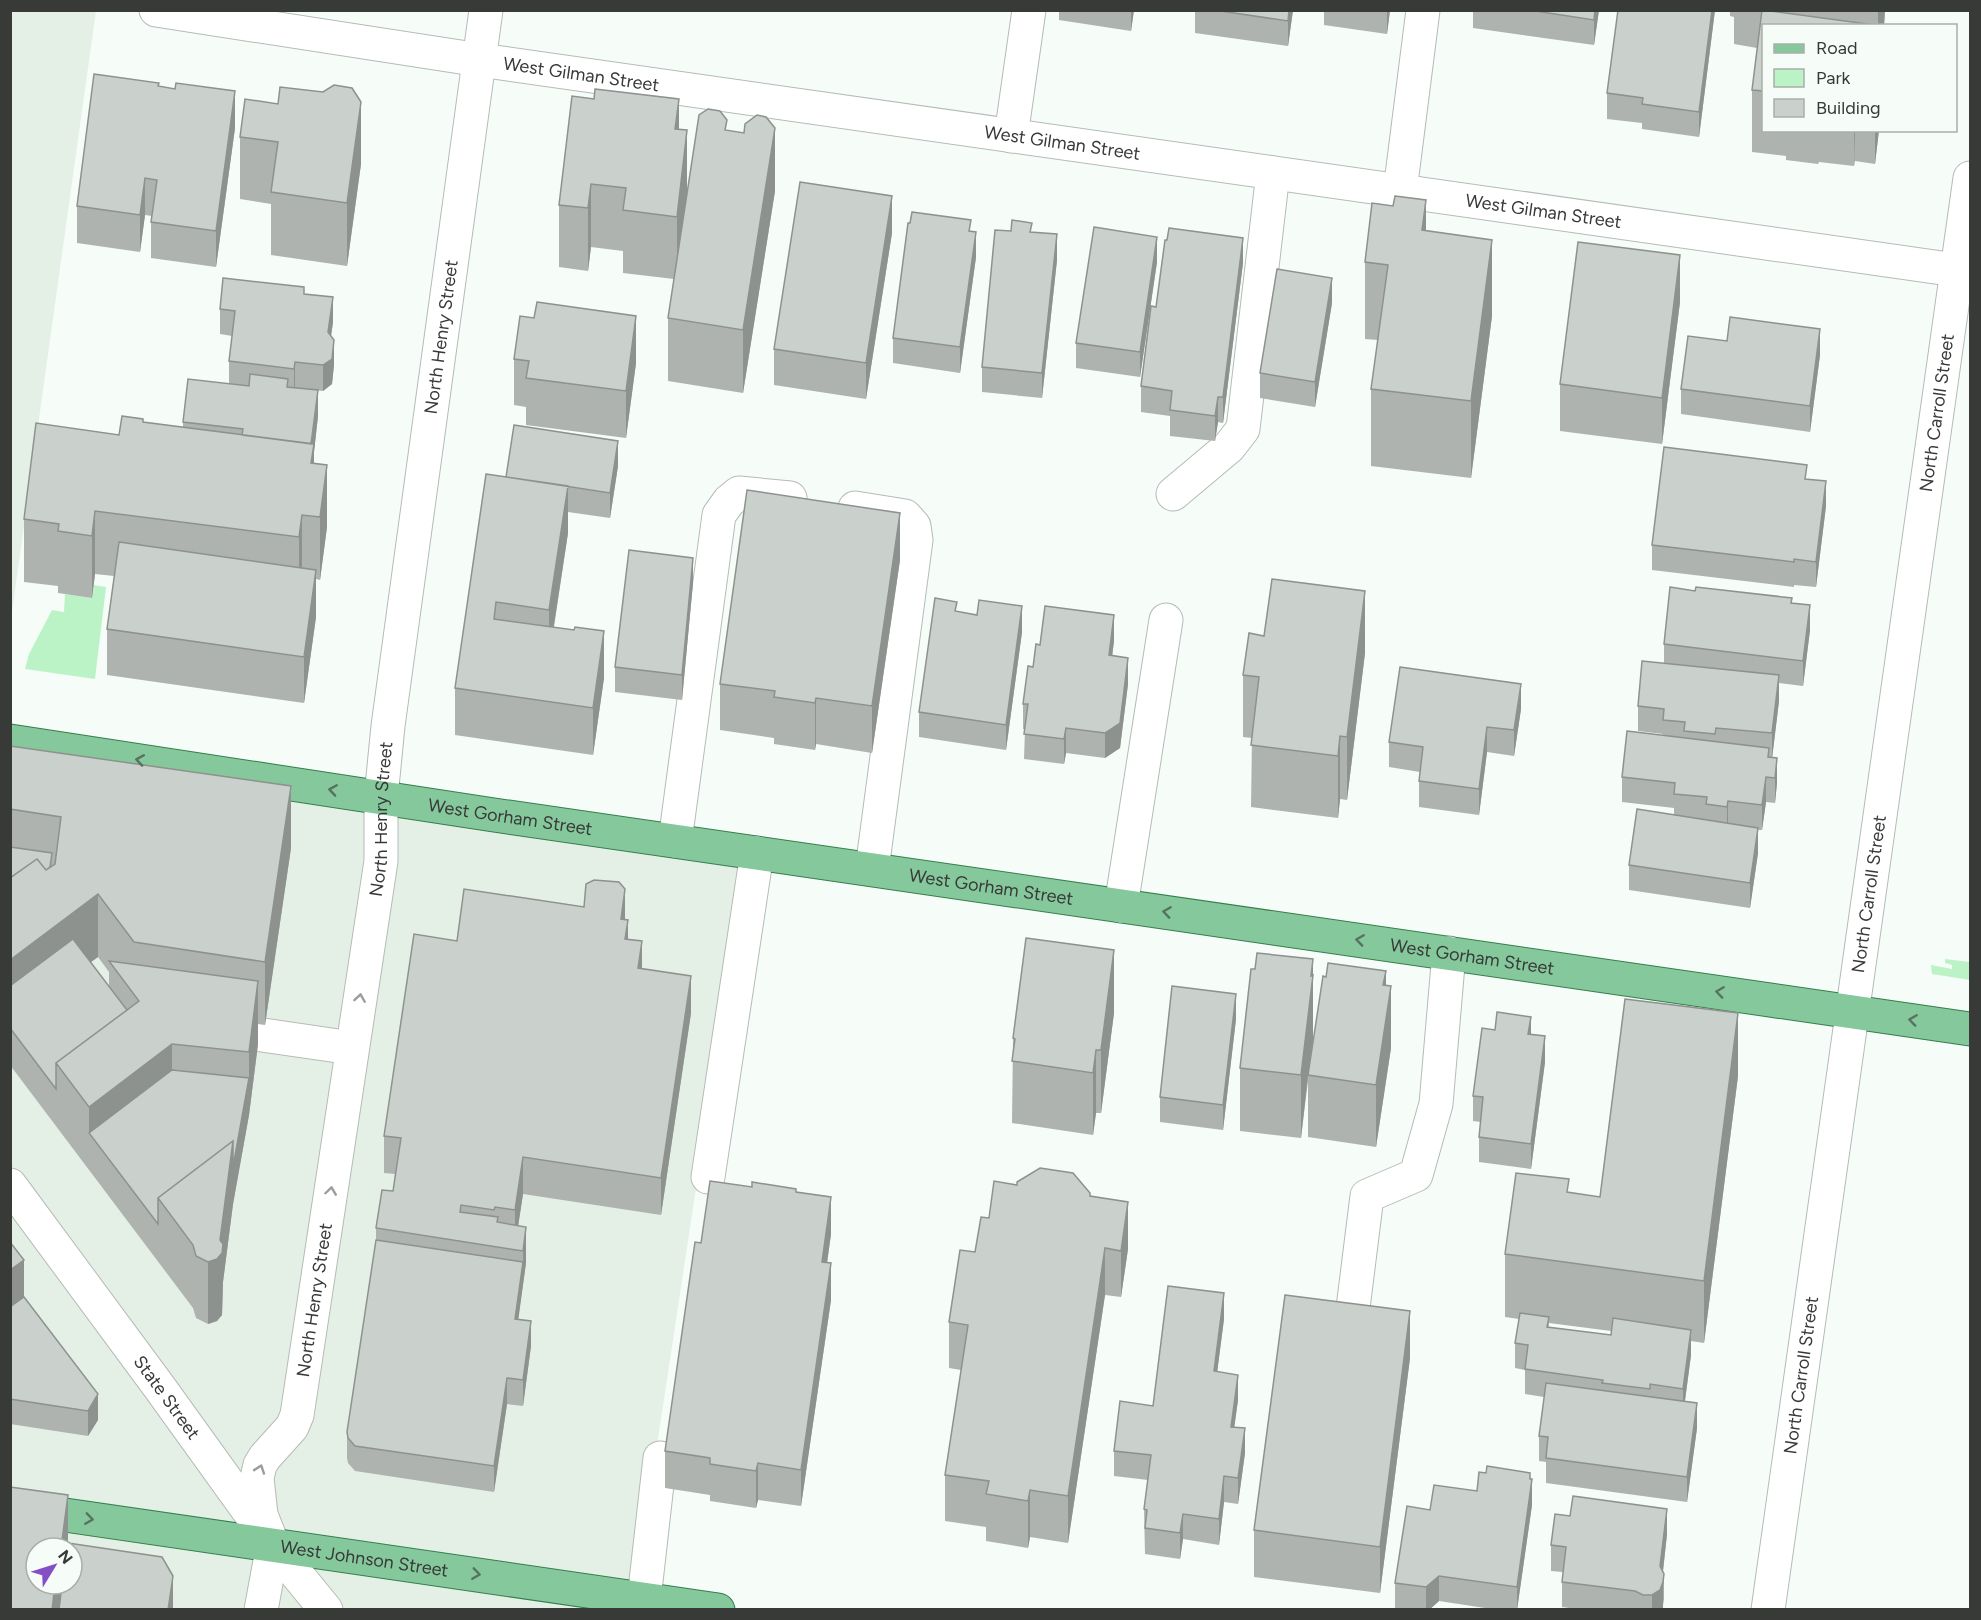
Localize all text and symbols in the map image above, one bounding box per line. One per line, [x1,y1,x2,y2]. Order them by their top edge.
legend [1762,24,1957,132]
text: Road [1816,37,1857,59]
street label: West Gilman Street [502,52,661,96]
text: Park [1816,67,1851,89]
text: Building [1816,97,1881,119]
street label: West Gilman Street [983,121,1142,165]
street label: West Gilman Street [1464,189,1623,233]
street label: North Henry Street [420,258,463,416]
street label: North Carroll Street [1915,332,1959,493]
street label: North Henry Street [365,740,397,898]
one-way arrow [136,755,145,767]
one-way arrow [328,784,338,796]
street label: West Gorham Street [427,794,594,840]
street label: North Carroll Street [1847,813,1891,975]
street label: West Gorham Street [908,864,1075,910]
one-way arrow [1163,907,1172,919]
street label: West Gorham Street [1389,934,1556,980]
one-way arrow [1356,935,1365,947]
one-way arrow [1715,987,1724,999]
one-way arrow [353,993,365,1002]
one-way arrow [1908,1015,1917,1027]
one-way arrow [324,1186,336,1195]
street label: North Henry Street [292,1221,337,1379]
street label: North Carroll Street [1779,1295,1823,1456]
street label: State Street [129,1351,205,1444]
one-way arrow [253,1464,265,1475]
one-way arrow [85,1512,94,1524]
street label: West Johnson Street [279,1535,450,1582]
north arrow [24,1536,84,1596]
text: N [54,1546,77,1568]
one-way arrow [472,1568,481,1580]

